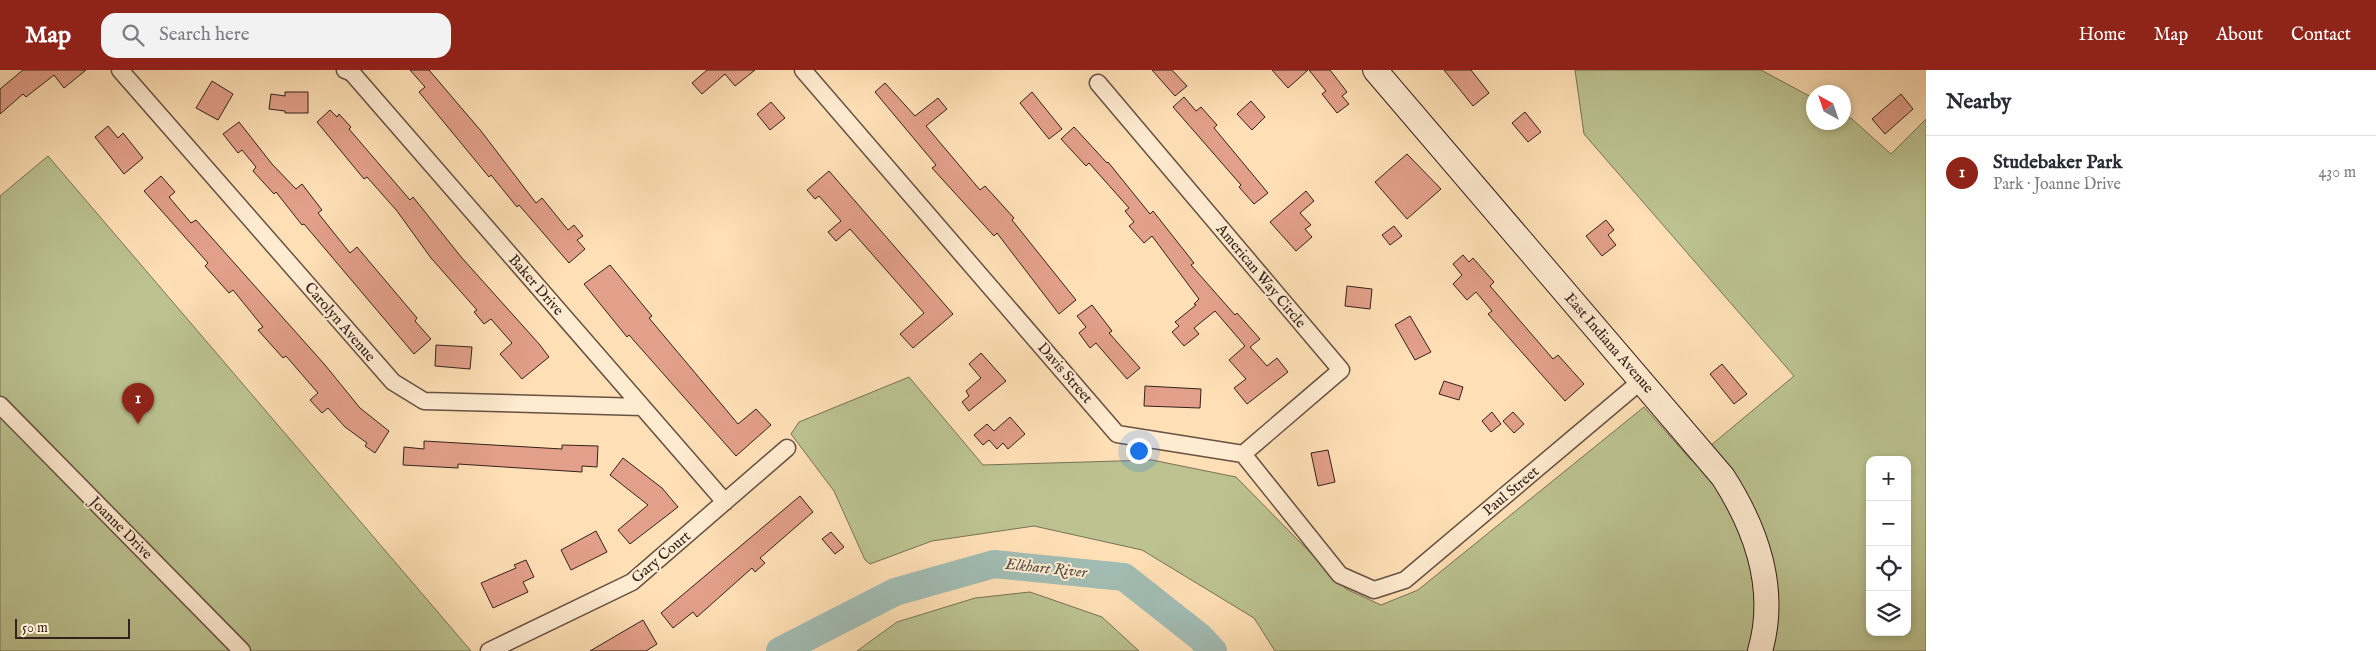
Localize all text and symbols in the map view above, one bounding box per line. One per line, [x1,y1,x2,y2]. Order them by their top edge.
search box [101,13,451,58]
text: Map [25,20,71,51]
icon: search [119,21,147,49]
text: Search here [159,23,250,47]
text: Home [2079,24,2126,47]
text: Map [2154,24,2188,47]
text: About [2216,24,2263,47]
text: Contact [2291,24,2351,47]
north arrow [1806,85,1851,130]
text: Nearby [1946,89,2011,116]
text: Studebaker Park [1993,151,2122,175]
text: 1 [1959,163,1965,183]
text: 430 m [2318,163,2356,183]
text: Park · Joanne Drive [1993,175,2121,195]
street label: American Way Circle [1211,219,1310,332]
street label: Baker Drive [504,250,568,320]
street label: Carolyn Avenue [300,278,380,366]
street label: East Indiana Avenue [1560,289,1658,397]
street label: Davis Street [1033,339,1097,407]
pin: 1 [122,383,154,424]
your location [1126,438,1152,464]
map controls [1866,456,1911,636]
button: + [1866,456,1911,501]
street label: Paul Street [1479,462,1543,520]
street label: Joanne Drive [84,491,157,564]
button: − [1866,501,1911,546]
street label: Gary Court [627,527,695,587]
button: locate [1866,546,1911,591]
water label: Elkhart River [1003,555,1089,583]
button: layers [1866,591,1911,636]
scale bar [15,616,130,639]
text: 50 m [22,619,48,637]

